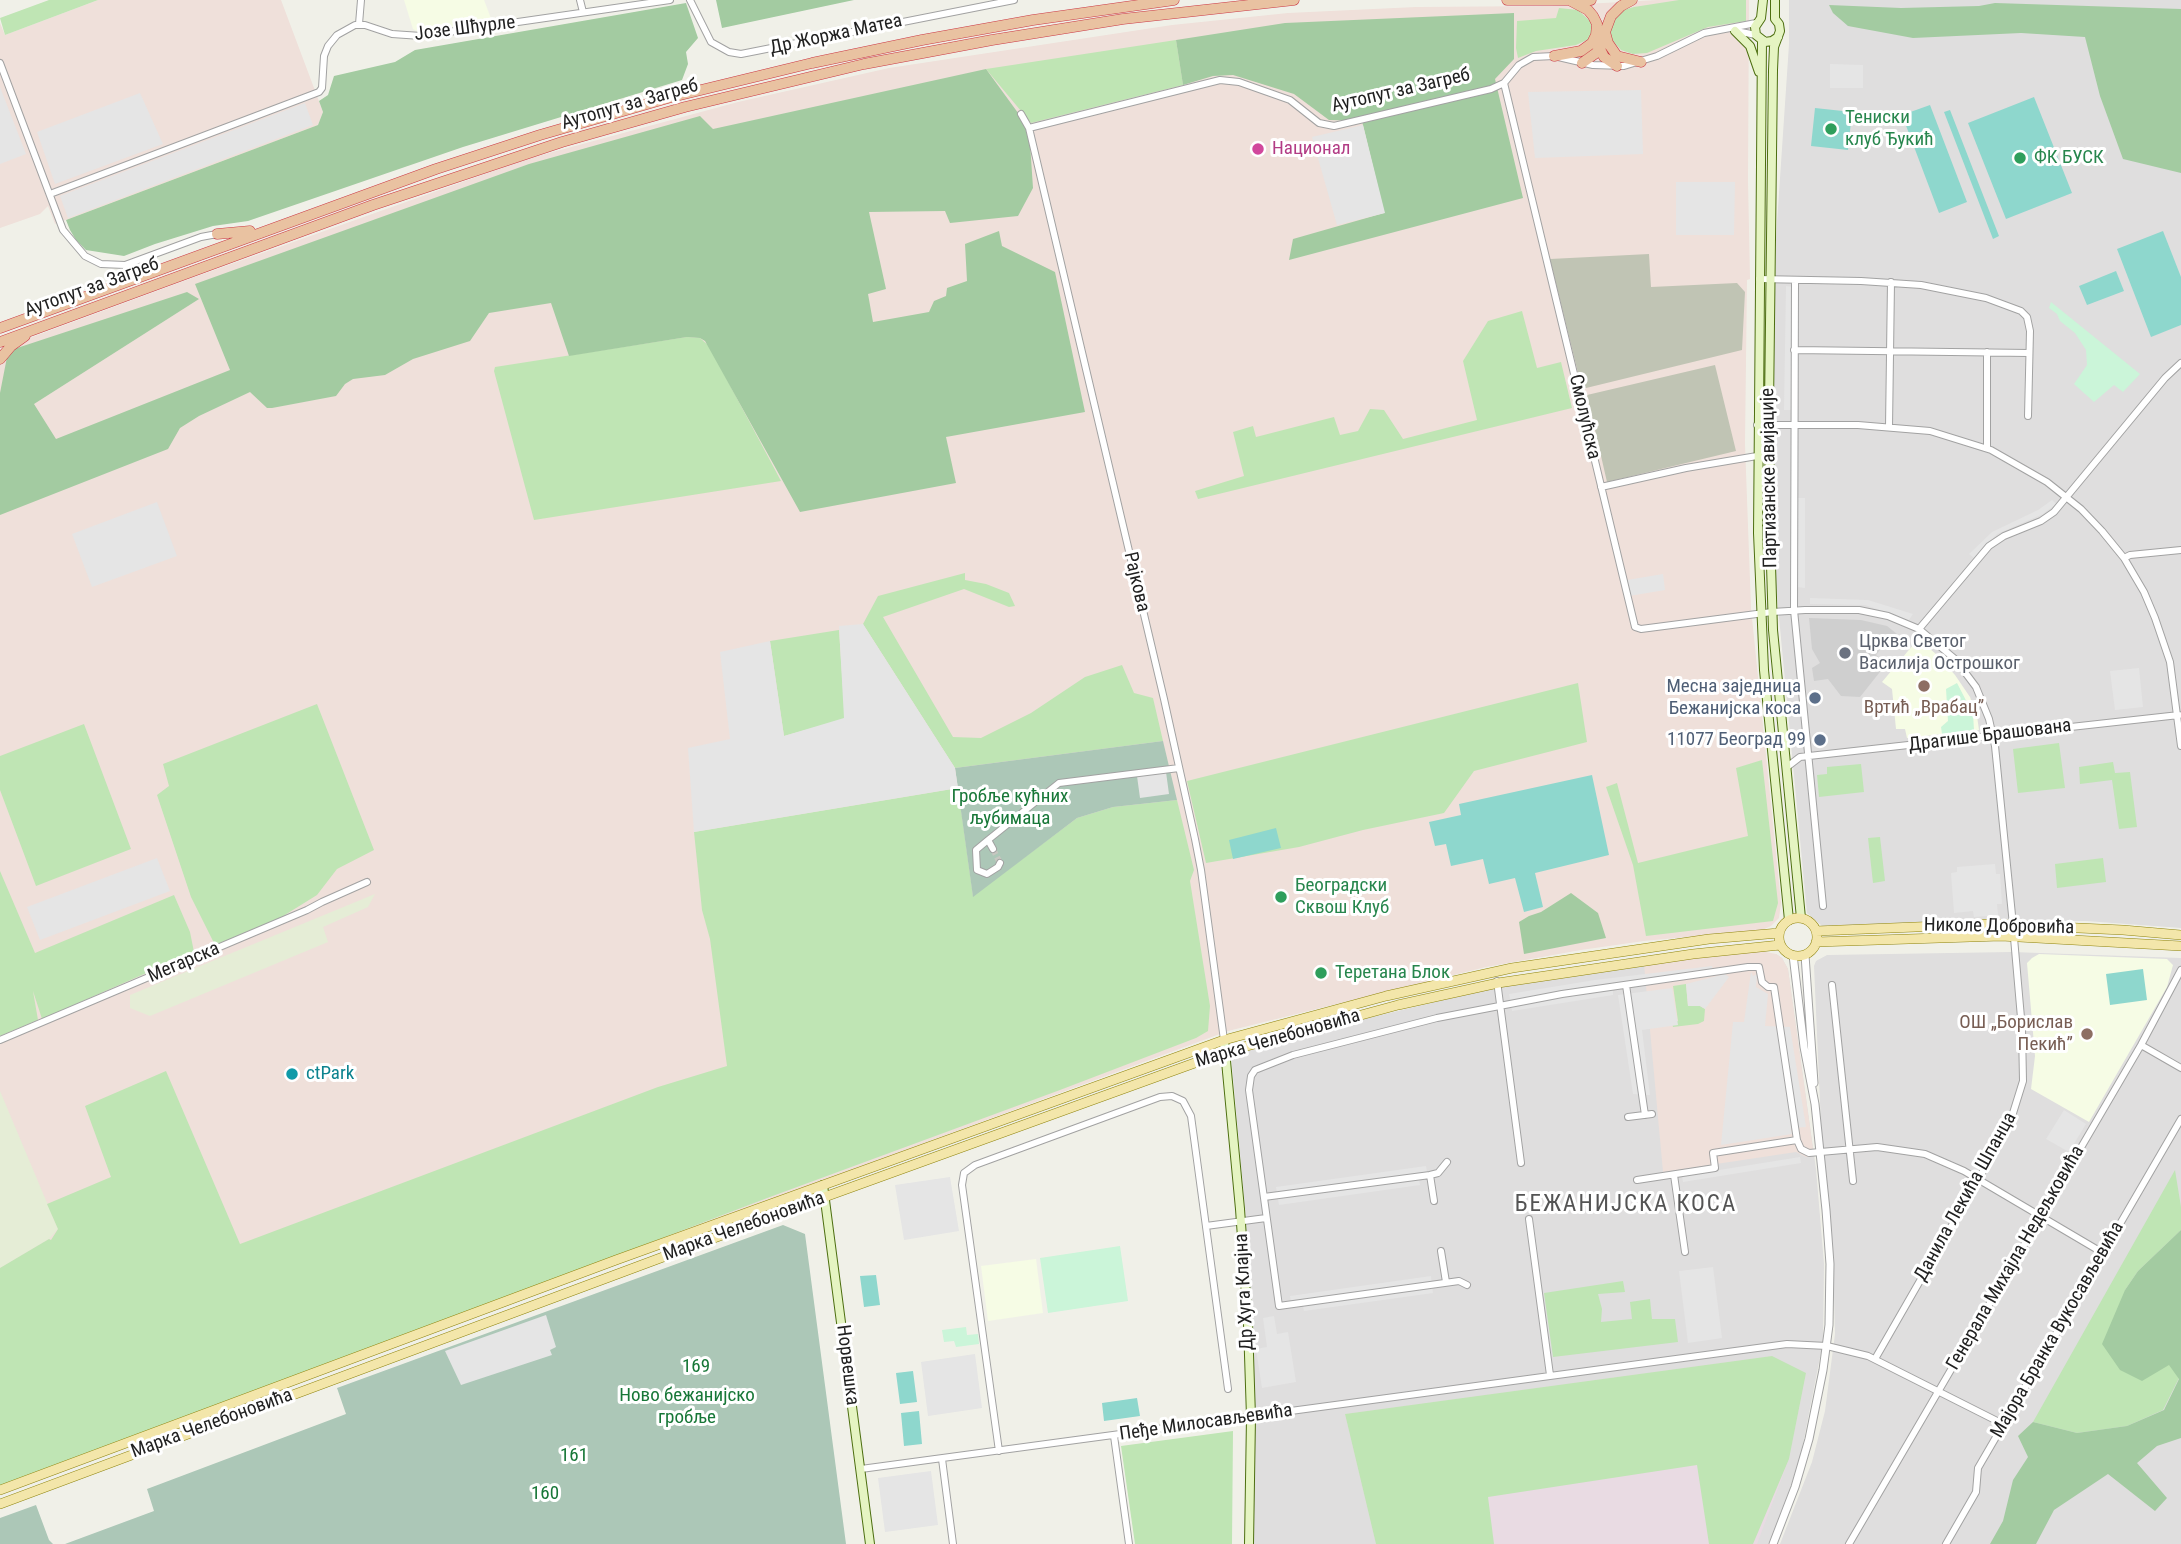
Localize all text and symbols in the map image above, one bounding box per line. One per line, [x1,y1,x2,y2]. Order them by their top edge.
street label: Др Жоржа Матеа [768,10,904,60]
street label: Јозе Шћурле [413,12,517,46]
street label: Аутопут за Загреб [1330,64,1472,118]
street label: Аутопут за Загреб [559,75,701,135]
place label: Тениски клуб Ђукић [1845,107,1934,151]
marker: Тениски клуб Ђукић [1823,121,1839,137]
place label: Национал [1272,138,1351,160]
marker: Национал [1250,141,1266,157]
place label: ФК БУСК [2034,147,2104,169]
marker: ФК БУСК [2012,150,2028,166]
street label: Аутопут за Загреб [22,253,162,323]
street label: Смолућска [1563,372,1605,462]
street label: Партизанске авијације [1757,388,1783,568]
street label: Рајкова [1118,550,1154,614]
place label: Црква Светог Василија Острошког [1859,631,2020,675]
marker: Црква Светог Василија Острошког [1837,645,1853,661]
place label: Месна заједница Бежанијска коса [1666,676,1801,720]
marker: Вртић „Врабац” [1916,678,1932,694]
marker: Месна заједница Бежанијска коса [1807,690,1823,706]
place label: Вртић „Врабац” [1864,697,1984,719]
street label: Драгише Брашована [1907,715,2073,757]
place label: 11077 Београд 99 [1667,729,1806,751]
marker: 11077 Београд 99 [1812,732,1828,748]
park label: Гробље кућних љубимаца [952,786,1068,830]
place label: Београдски Сквош Клуб [1295,875,1389,919]
marker: Београдски Сквош Клуб [1273,889,1289,905]
street label: Николе Добровића [1924,914,2074,940]
street label: Мегарска [145,938,223,988]
place label: Теретана Блок [1335,962,1450,984]
marker: Теретана Блок [1313,965,1329,981]
street label: Марка Челебоновића [1193,1005,1363,1073]
place label: ОШ „Борислав Пекић” [1959,1012,2073,1056]
marker: ОШ „Борислав Пекић” [2079,1026,2095,1042]
place label: ctPark [306,1063,354,1085]
marker: ctPark [284,1066,300,1082]
street label: Данила Лекића Шпанца [1910,1109,2022,1285]
street label: Генерала Михајла Недељковића [1942,1142,2090,1374]
street label: Марка Челебоновића [660,1187,828,1267]
district label: БЕЖАНИЈСКА КОСА [1517,1191,1735,1219]
street label: Мајора Бранка Вукосављевића [1987,1218,2129,1442]
street label: Др Хуга Клајна [1231,1233,1259,1351]
street label: Норвешка [831,1324,863,1406]
park label: 169 [682,1356,710,1378]
street label: Марка Челебоновића [128,1384,296,1464]
park label: Ново бежанијско гробље [619,1385,755,1429]
street label: Пеђе Милосављевића [1118,1400,1294,1446]
park label: 161 [560,1445,588,1467]
park label: 160 [531,1483,559,1505]

